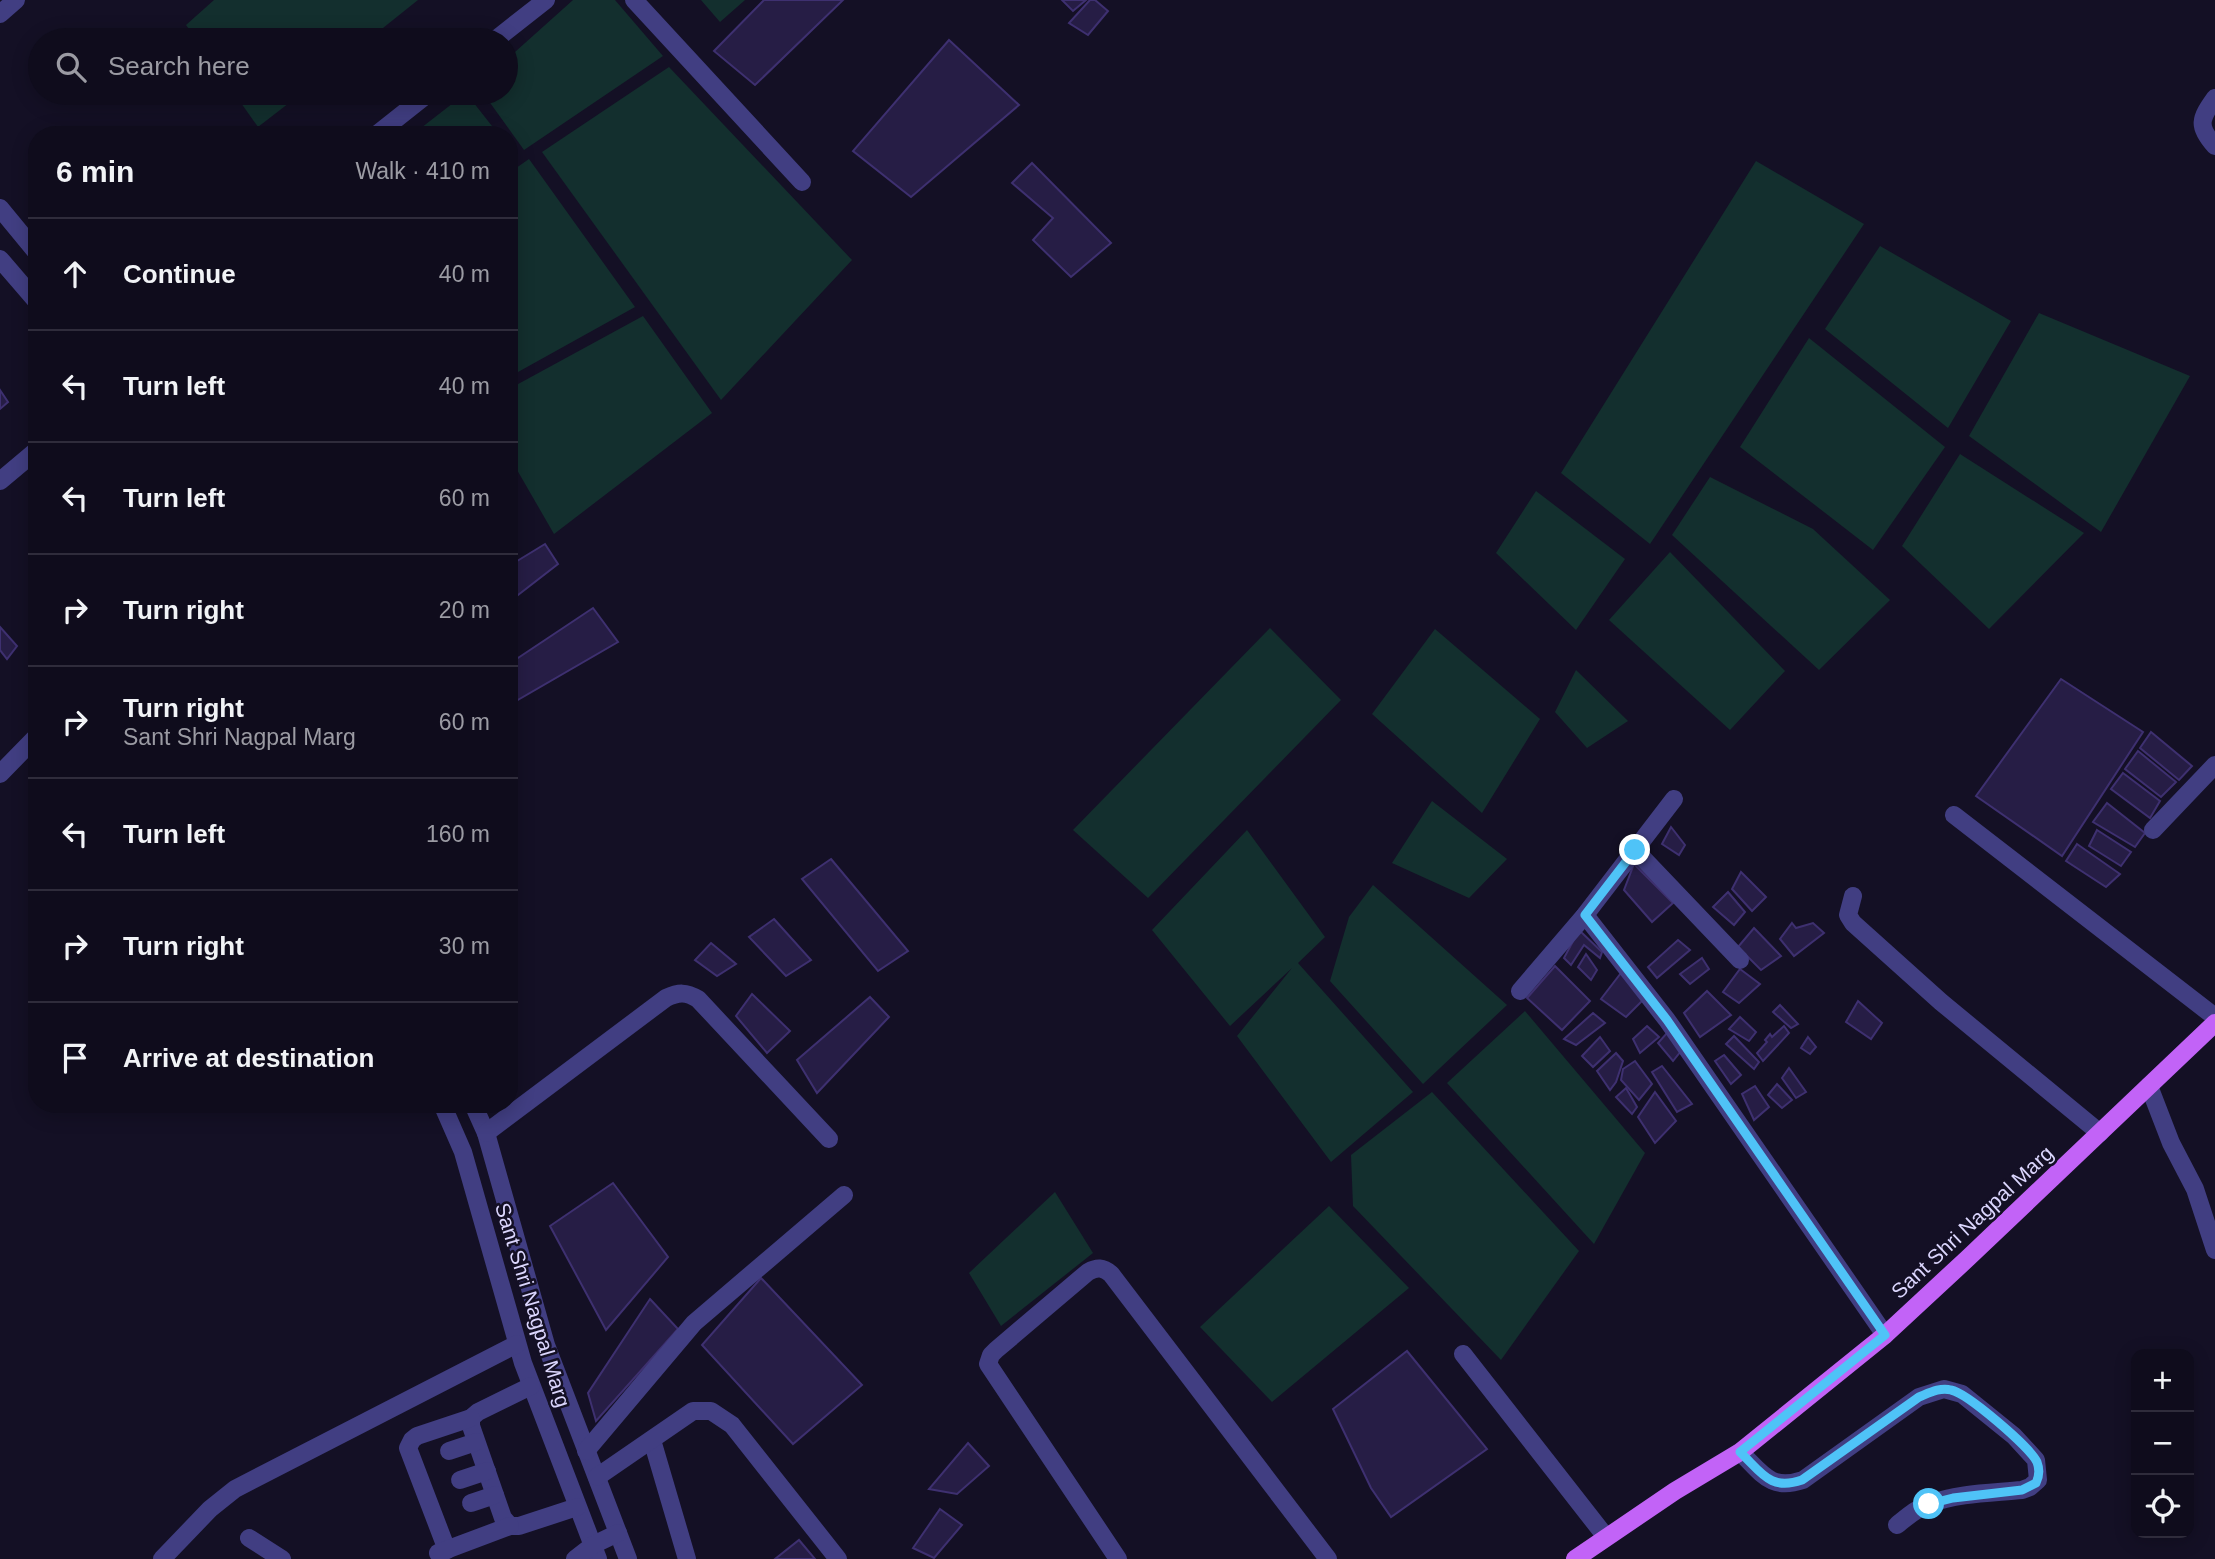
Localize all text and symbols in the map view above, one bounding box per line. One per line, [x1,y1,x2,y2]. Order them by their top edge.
search box [28,28,518,105]
icon: search [52,48,90,86]
text: Search here [108,51,250,81]
text: 6 min [56,155,134,188]
text: Walk · 410 m [355,158,490,184]
icon: ahead [56,255,94,293]
text: Continue [123,259,236,289]
text: 40 m [439,261,490,287]
icon: left [56,367,94,405]
text: Turn left [123,371,225,401]
text: 40 m [439,373,490,399]
icon: left [56,479,94,517]
text: Turn left [123,483,225,513]
text: 60 m [439,485,490,511]
icon: right [56,591,94,629]
text: Turn right [123,595,244,625]
text: 20 m [439,597,490,623]
text: Turn right [123,693,244,723]
icon: right [56,703,94,741]
text: 60 m [439,709,490,735]
text: Sant Shri Nagpal Marg [123,724,356,750]
icon: left [56,815,94,853]
text: Turn left [123,819,225,849]
text: 160 m [426,821,490,847]
route end [1619,834,1650,865]
icon: right [56,927,94,965]
text: Turn right [123,931,244,961]
text: 30 m [439,933,490,959]
icon: arrive [56,1039,94,1077]
text: Arrive at destination [123,1043,374,1073]
street label: Sant Shri Nagpal Marg [1886,1141,2058,1303]
street label: Sant Shri Nagpal Marg [491,1200,575,1410]
map controls [2131,1349,2194,1538]
button: + [2131,1349,2194,1412]
button: − [2131,1412,2194,1475]
button: locate [2131,1475,2194,1538]
route start [1913,1488,1944,1519]

